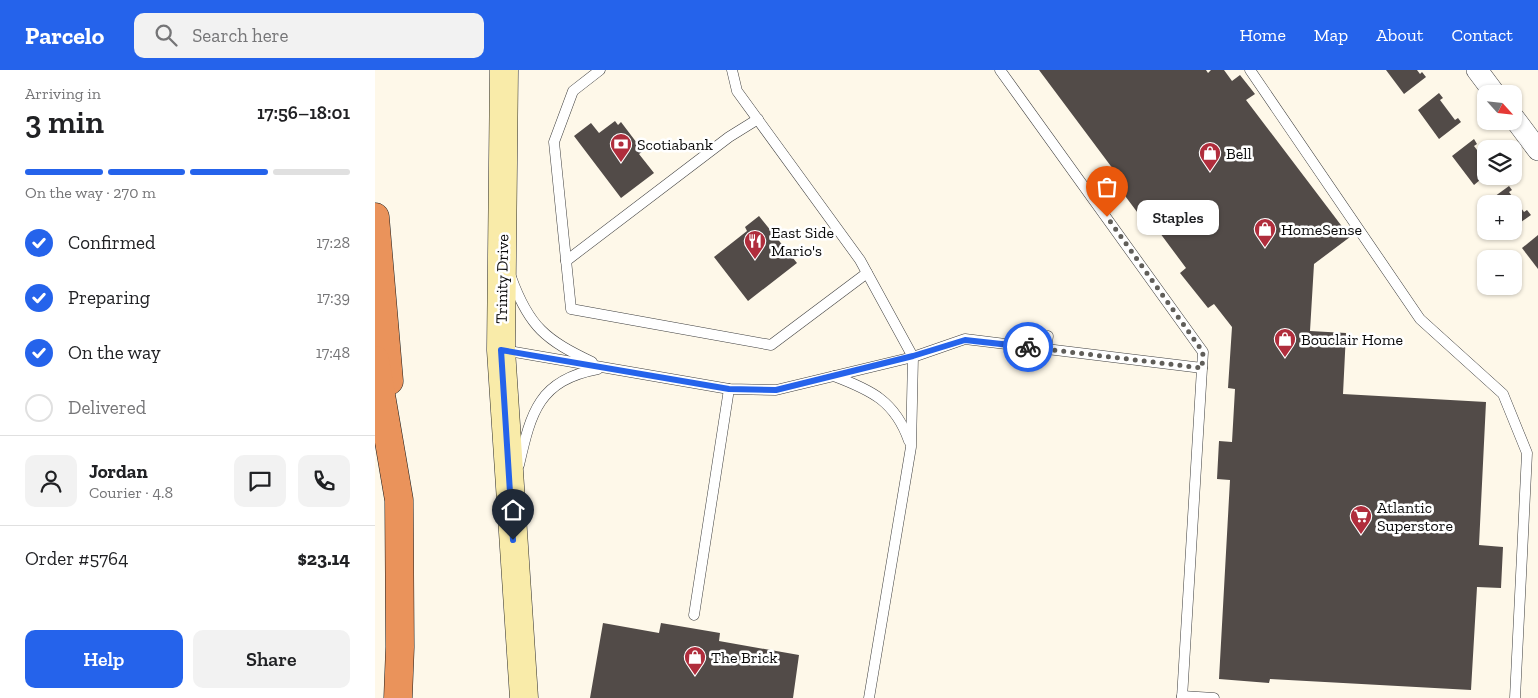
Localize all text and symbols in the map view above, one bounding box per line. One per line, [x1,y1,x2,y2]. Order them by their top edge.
search box [134,13,484,58]
text: Parcelo [25,21,104,50]
icon: search [152,21,180,49]
text: Search here [192,24,288,47]
text: Home [1239,24,1286,46]
text: Map [1314,24,1348,46]
text: About [1376,24,1423,46]
text: Contact [1451,24,1513,46]
text: Arriving in [25,84,101,103]
north arrow [1477,85,1523,130]
map controls [1477,85,1522,295]
text: 17:56–18:01 [257,101,350,124]
text: 3 min [25,103,104,141]
bank icon: Scotiabank [609,132,633,163]
place label: Scotiabank [637,135,714,154]
button: layers [1477,140,1522,185]
shop icon: Bell [1198,141,1222,172]
place label: Bell [1226,144,1252,163]
pin [1086,166,1128,217]
icon: bag [1093,173,1121,201]
text: On the way · 270 m [25,183,156,202]
button: + [1477,195,1522,240]
callout: Staples [1137,200,1219,234]
text: Staples [1152,208,1204,227]
shop icon: HomeSense [1253,217,1277,248]
place label: HomeSense [1281,220,1362,239]
place label: East Side Mario's [771,223,834,260]
icon: check [25,229,53,257]
restaurant icon: East Side Mario's [743,229,767,260]
text: Confirmed [68,231,155,254]
text: 17:28 [316,233,350,252]
street label: Trinity Drive [492,234,512,324]
button: − [1477,250,1522,295]
icon: check [25,284,53,312]
text: Preparing [68,286,150,309]
text: 17:39 [317,288,350,307]
courier [1003,322,1053,372]
shop icon: Bouclair Home [1273,327,1297,358]
place label: Bouclair Home [1301,330,1403,349]
icon: bike [1014,333,1042,361]
icon: check [25,339,53,367]
text: On the way [68,341,161,364]
text: 17:48 [316,343,350,362]
text: Delivered [68,396,146,419]
button: person [25,455,77,507]
button: chat [234,455,286,507]
button: phone [298,455,350,507]
text: Jordan [89,460,148,483]
text: Courier · 4.8 [89,483,173,502]
pin [492,489,534,540]
icon: home [499,496,527,524]
place label: Atlantic Superstore [1377,498,1453,535]
supermarket icon: Atlantic Superstore [1349,504,1373,535]
text: Order #5764 [25,547,128,570]
text: $23.14 [298,547,350,570]
button: Help [25,630,183,688]
button: Share [193,630,350,688]
shop icon: The Brick [683,645,707,676]
place label: The Brick [711,648,778,667]

